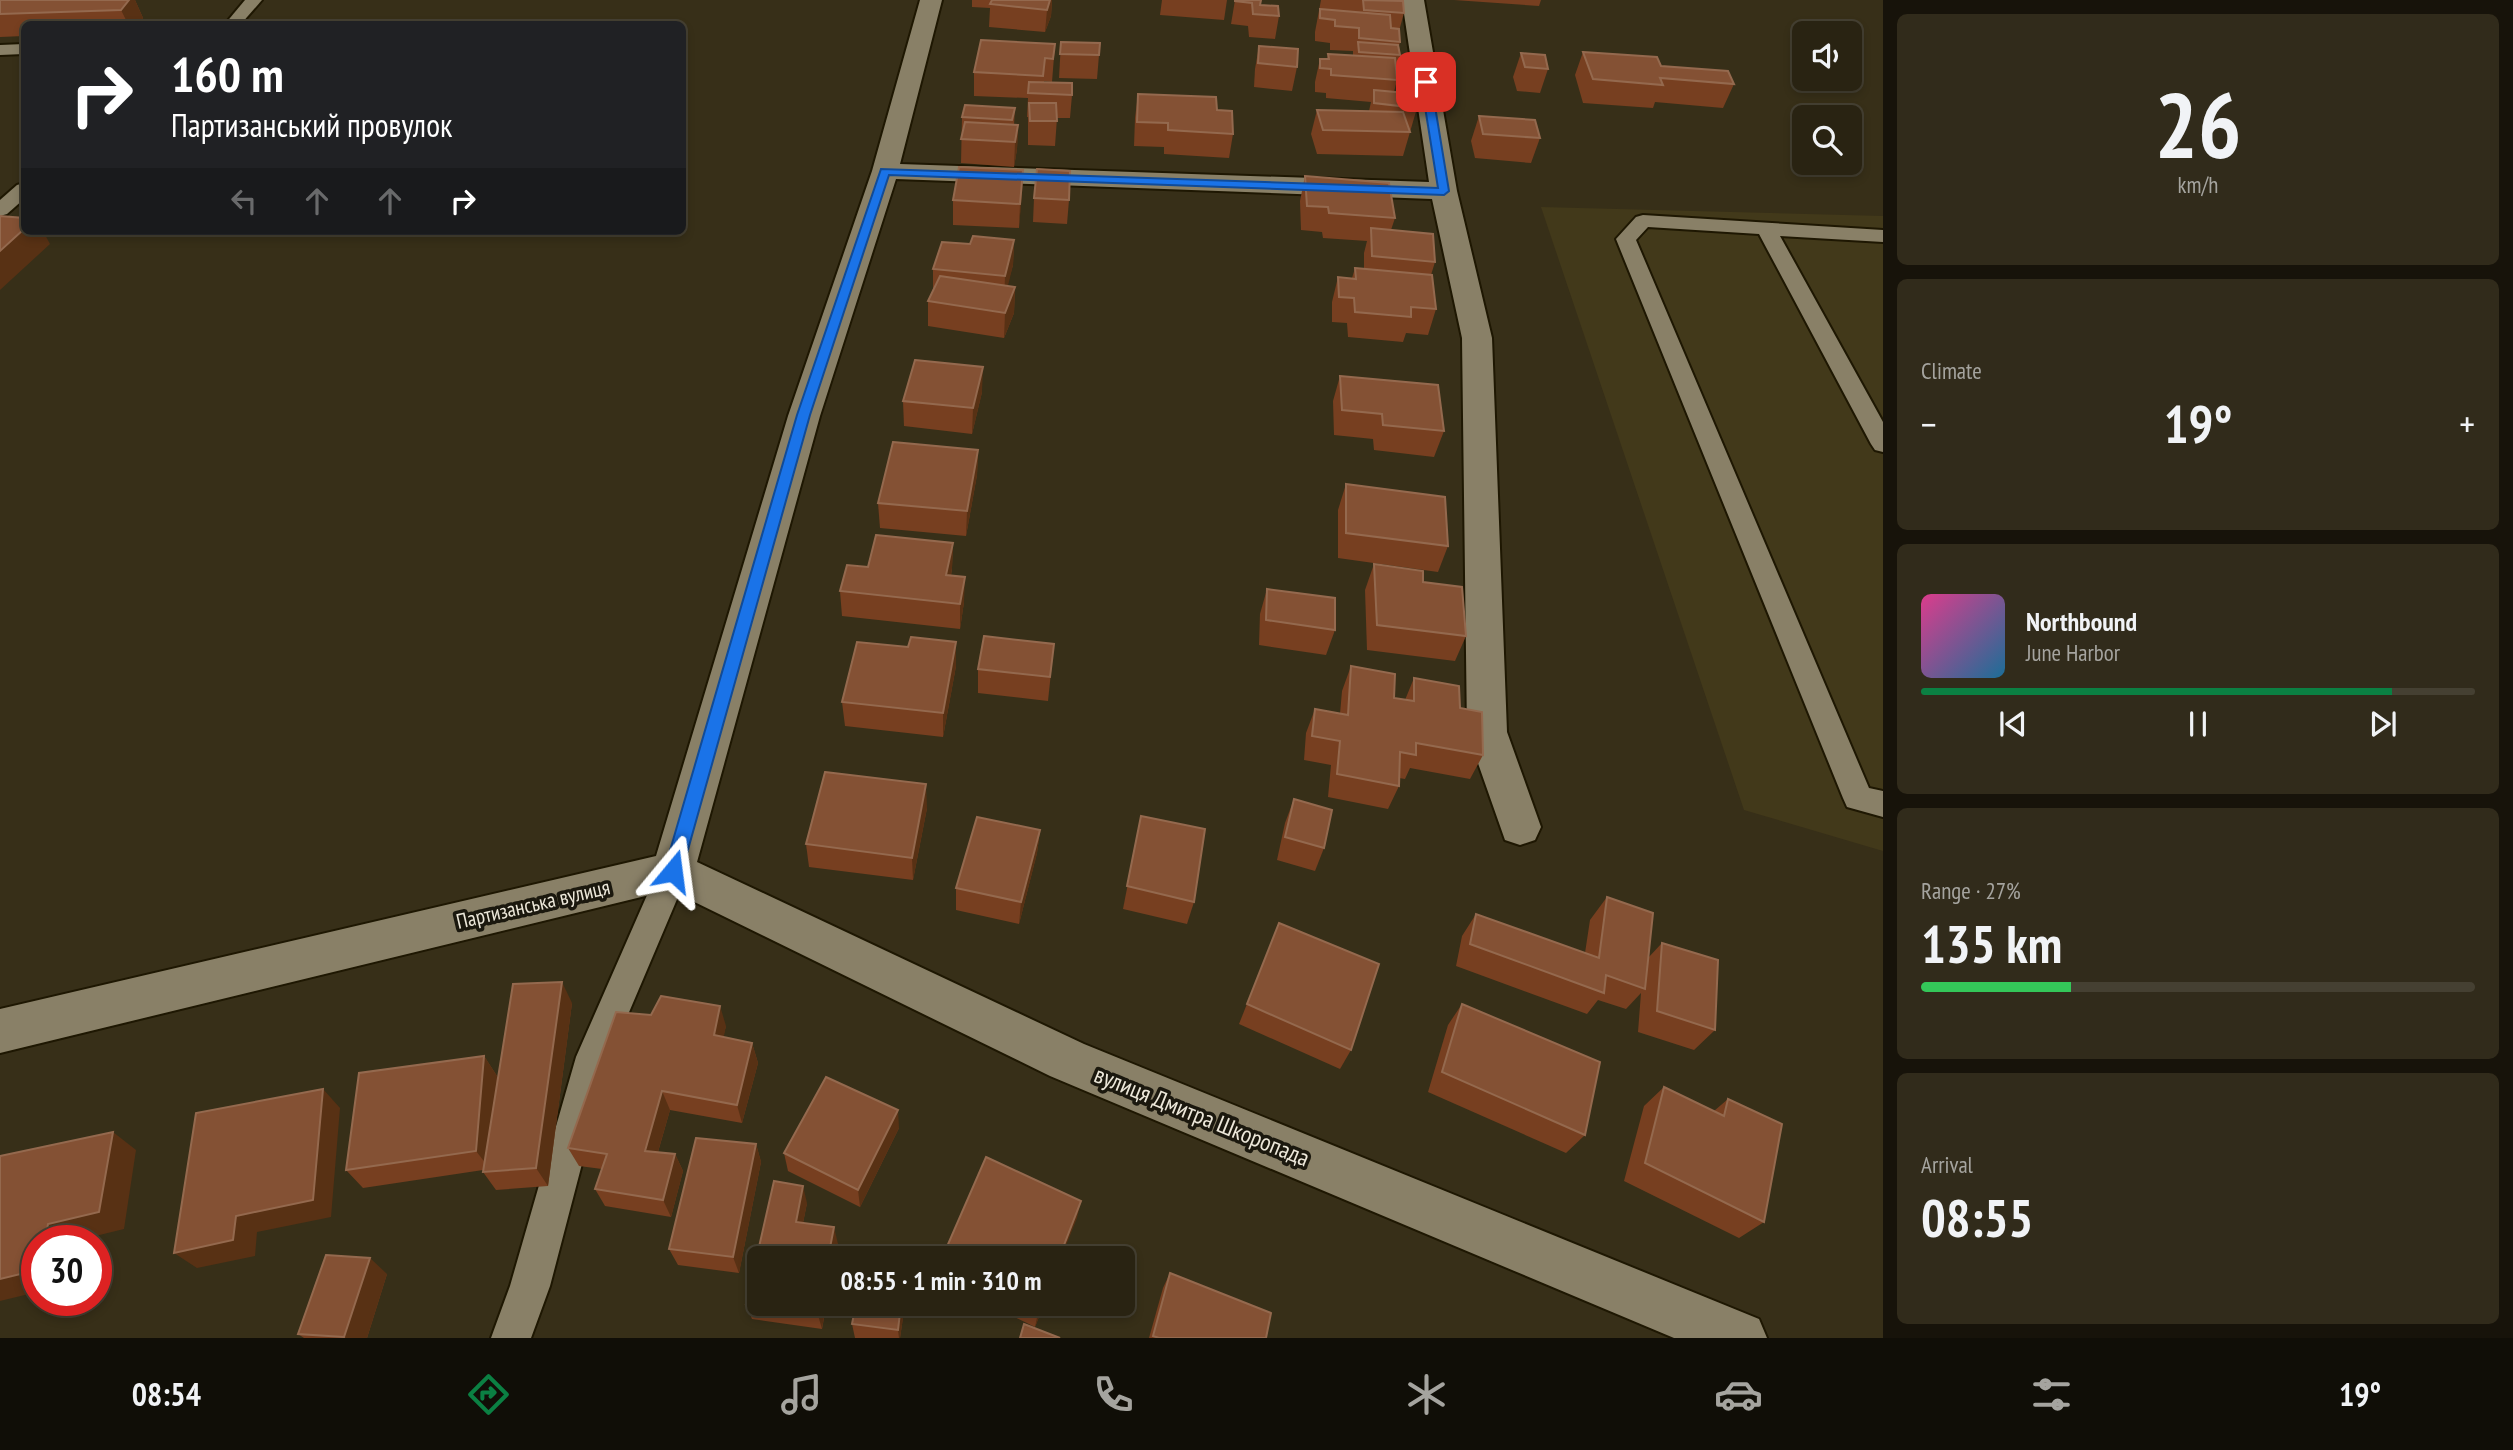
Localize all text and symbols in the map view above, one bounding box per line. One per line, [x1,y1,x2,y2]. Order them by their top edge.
map controls [1792,21,1862,175]
button: sound [1792,21,1862,91]
text: 160 m [171,42,284,106]
icon: right [56,49,147,140]
pin [1396,52,1456,112]
icon: arrive [1407,63,1445,101]
text: 26 [2155,65,2242,183]
text: Партизанський провулок [171,104,452,146]
button: search [1792,105,1862,175]
text: km/h [2178,170,2218,199]
icon: left [225,182,263,220]
icon: ahead [298,182,336,220]
icon: ahead [371,182,409,220]
icon: right [444,182,482,220]
text: Climate [1921,356,1982,385]
text: 19° [2164,390,2232,457]
text: − [1921,399,1937,448]
text: + [2459,399,2475,448]
text: Northbound [2026,605,2137,638]
text: June Harbor [2026,638,2120,667]
icon: previous [1994,705,2032,743]
icon: pause [2179,705,2217,743]
icon: next [2364,705,2402,743]
position arrow [636,834,710,908]
street label: Партизанська вулиця [454,873,612,935]
text: Range · 27% [1921,876,2021,905]
text: 135 km [1921,910,2062,977]
street label: вулиця Дмитра Шкоропада [1090,1059,1314,1173]
text: Arrival [1921,1150,1973,1179]
text: 08:55 [1921,1184,2033,1251]
speed limit sign: 30 [21,1225,112,1316]
text: 08:55 · 1 min · 310 m [841,1264,1041,1297]
icon: directions [464,1370,513,1419]
icon: music [777,1370,826,1419]
icon: phone [1089,1370,1138,1419]
icon: climate [1402,1370,1451,1419]
icon: car [1714,1370,1763,1419]
icon: filters [2027,1370,2076,1419]
text: 08:54 [132,1373,201,1415]
text: 19° [2339,1373,2381,1415]

